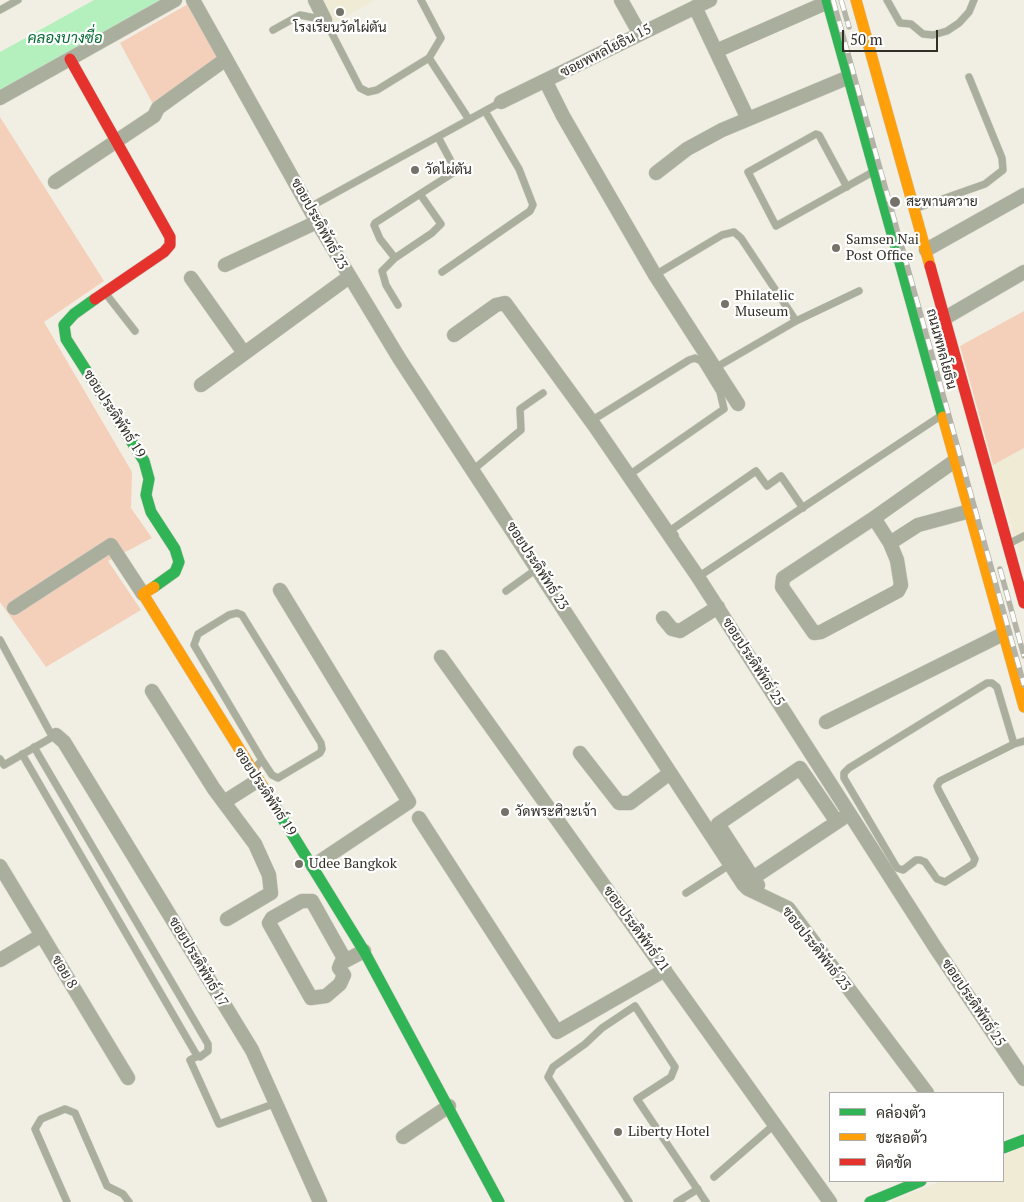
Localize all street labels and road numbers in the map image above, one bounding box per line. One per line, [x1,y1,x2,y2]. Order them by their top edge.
street label: ซอยพหลโยธิน 15 [558,21,654,81]
street label: ซอยประดิพัทธ์ 23 [287,175,351,273]
street label: ถนนพหลโยธิน [922,307,960,391]
street label: ซอยประดิพัทธ์ 19 [79,367,149,461]
street label: ซอยประดิพัทธ์ 23 [502,519,572,613]
street label: ซอยประดิพัทธ์ 25 [718,615,788,709]
street label: ซอยประดิพัทธ์ 19 [230,745,300,839]
street label: ซอยประดิพัทธ์ 21 [599,883,673,975]
street label: ซอยประดิพัทธ์ 23 [778,904,854,994]
street label: ซอยประดิพัทธ์ 17 [165,914,231,1010]
street label: ซอย 8 [48,952,80,992]
street label: ซอยประดิพัทธ์ 25 [938,956,1008,1050]

